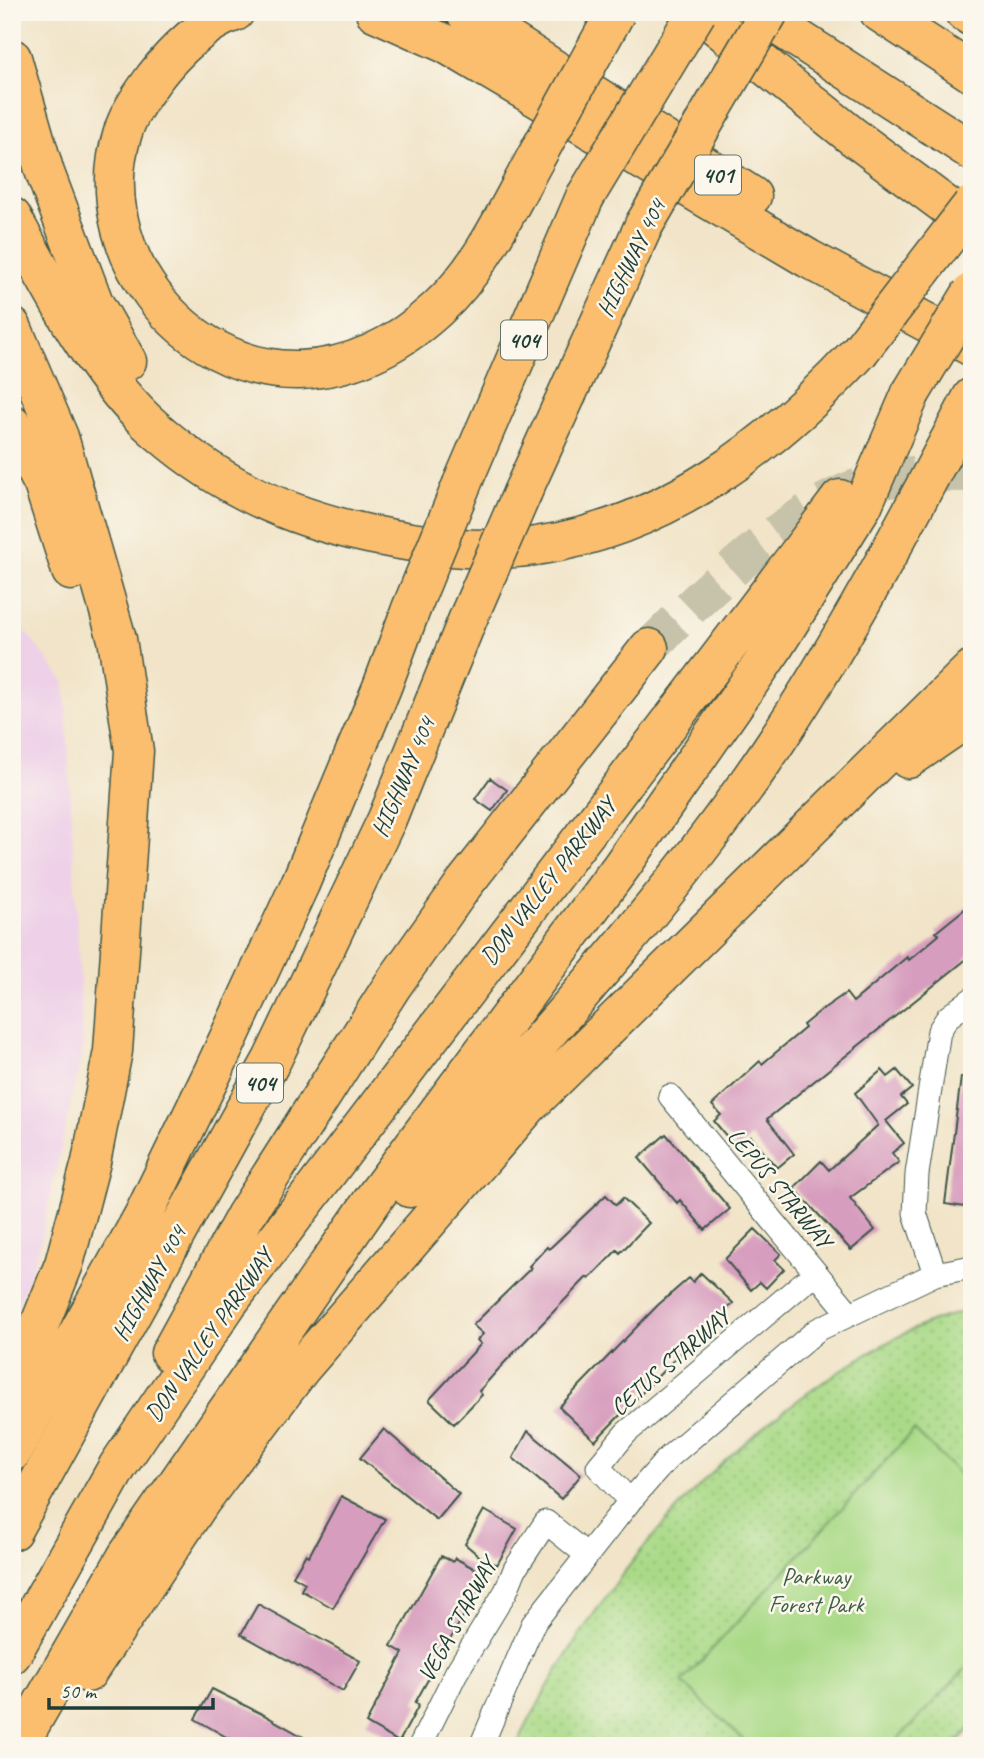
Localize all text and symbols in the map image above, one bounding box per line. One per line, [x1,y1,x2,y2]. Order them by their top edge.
road number: 401 [695,156,741,194]
street label: HIGHWAY 404 [590,192,673,322]
road number: 404 [501,320,547,360]
street label: HIGHWAY 404 [364,711,442,841]
street label: DON VALLEY PARKWAY [473,788,625,971]
road number: 404 [237,1064,283,1102]
street label: LEPUS STARWAY [721,1122,841,1257]
street label: HIGHWAY 404 [105,1218,194,1346]
street label: DON VALLEY PARKWAY [138,1240,282,1427]
street label: CETUS STARWAY [604,1299,739,1422]
street label: VEGA STARWAY [411,1549,506,1687]
park label: Parkway Forest Park [769,1561,866,1619]
scale bar [49,1667,214,1711]
text: 50 m [60,1678,98,1704]

